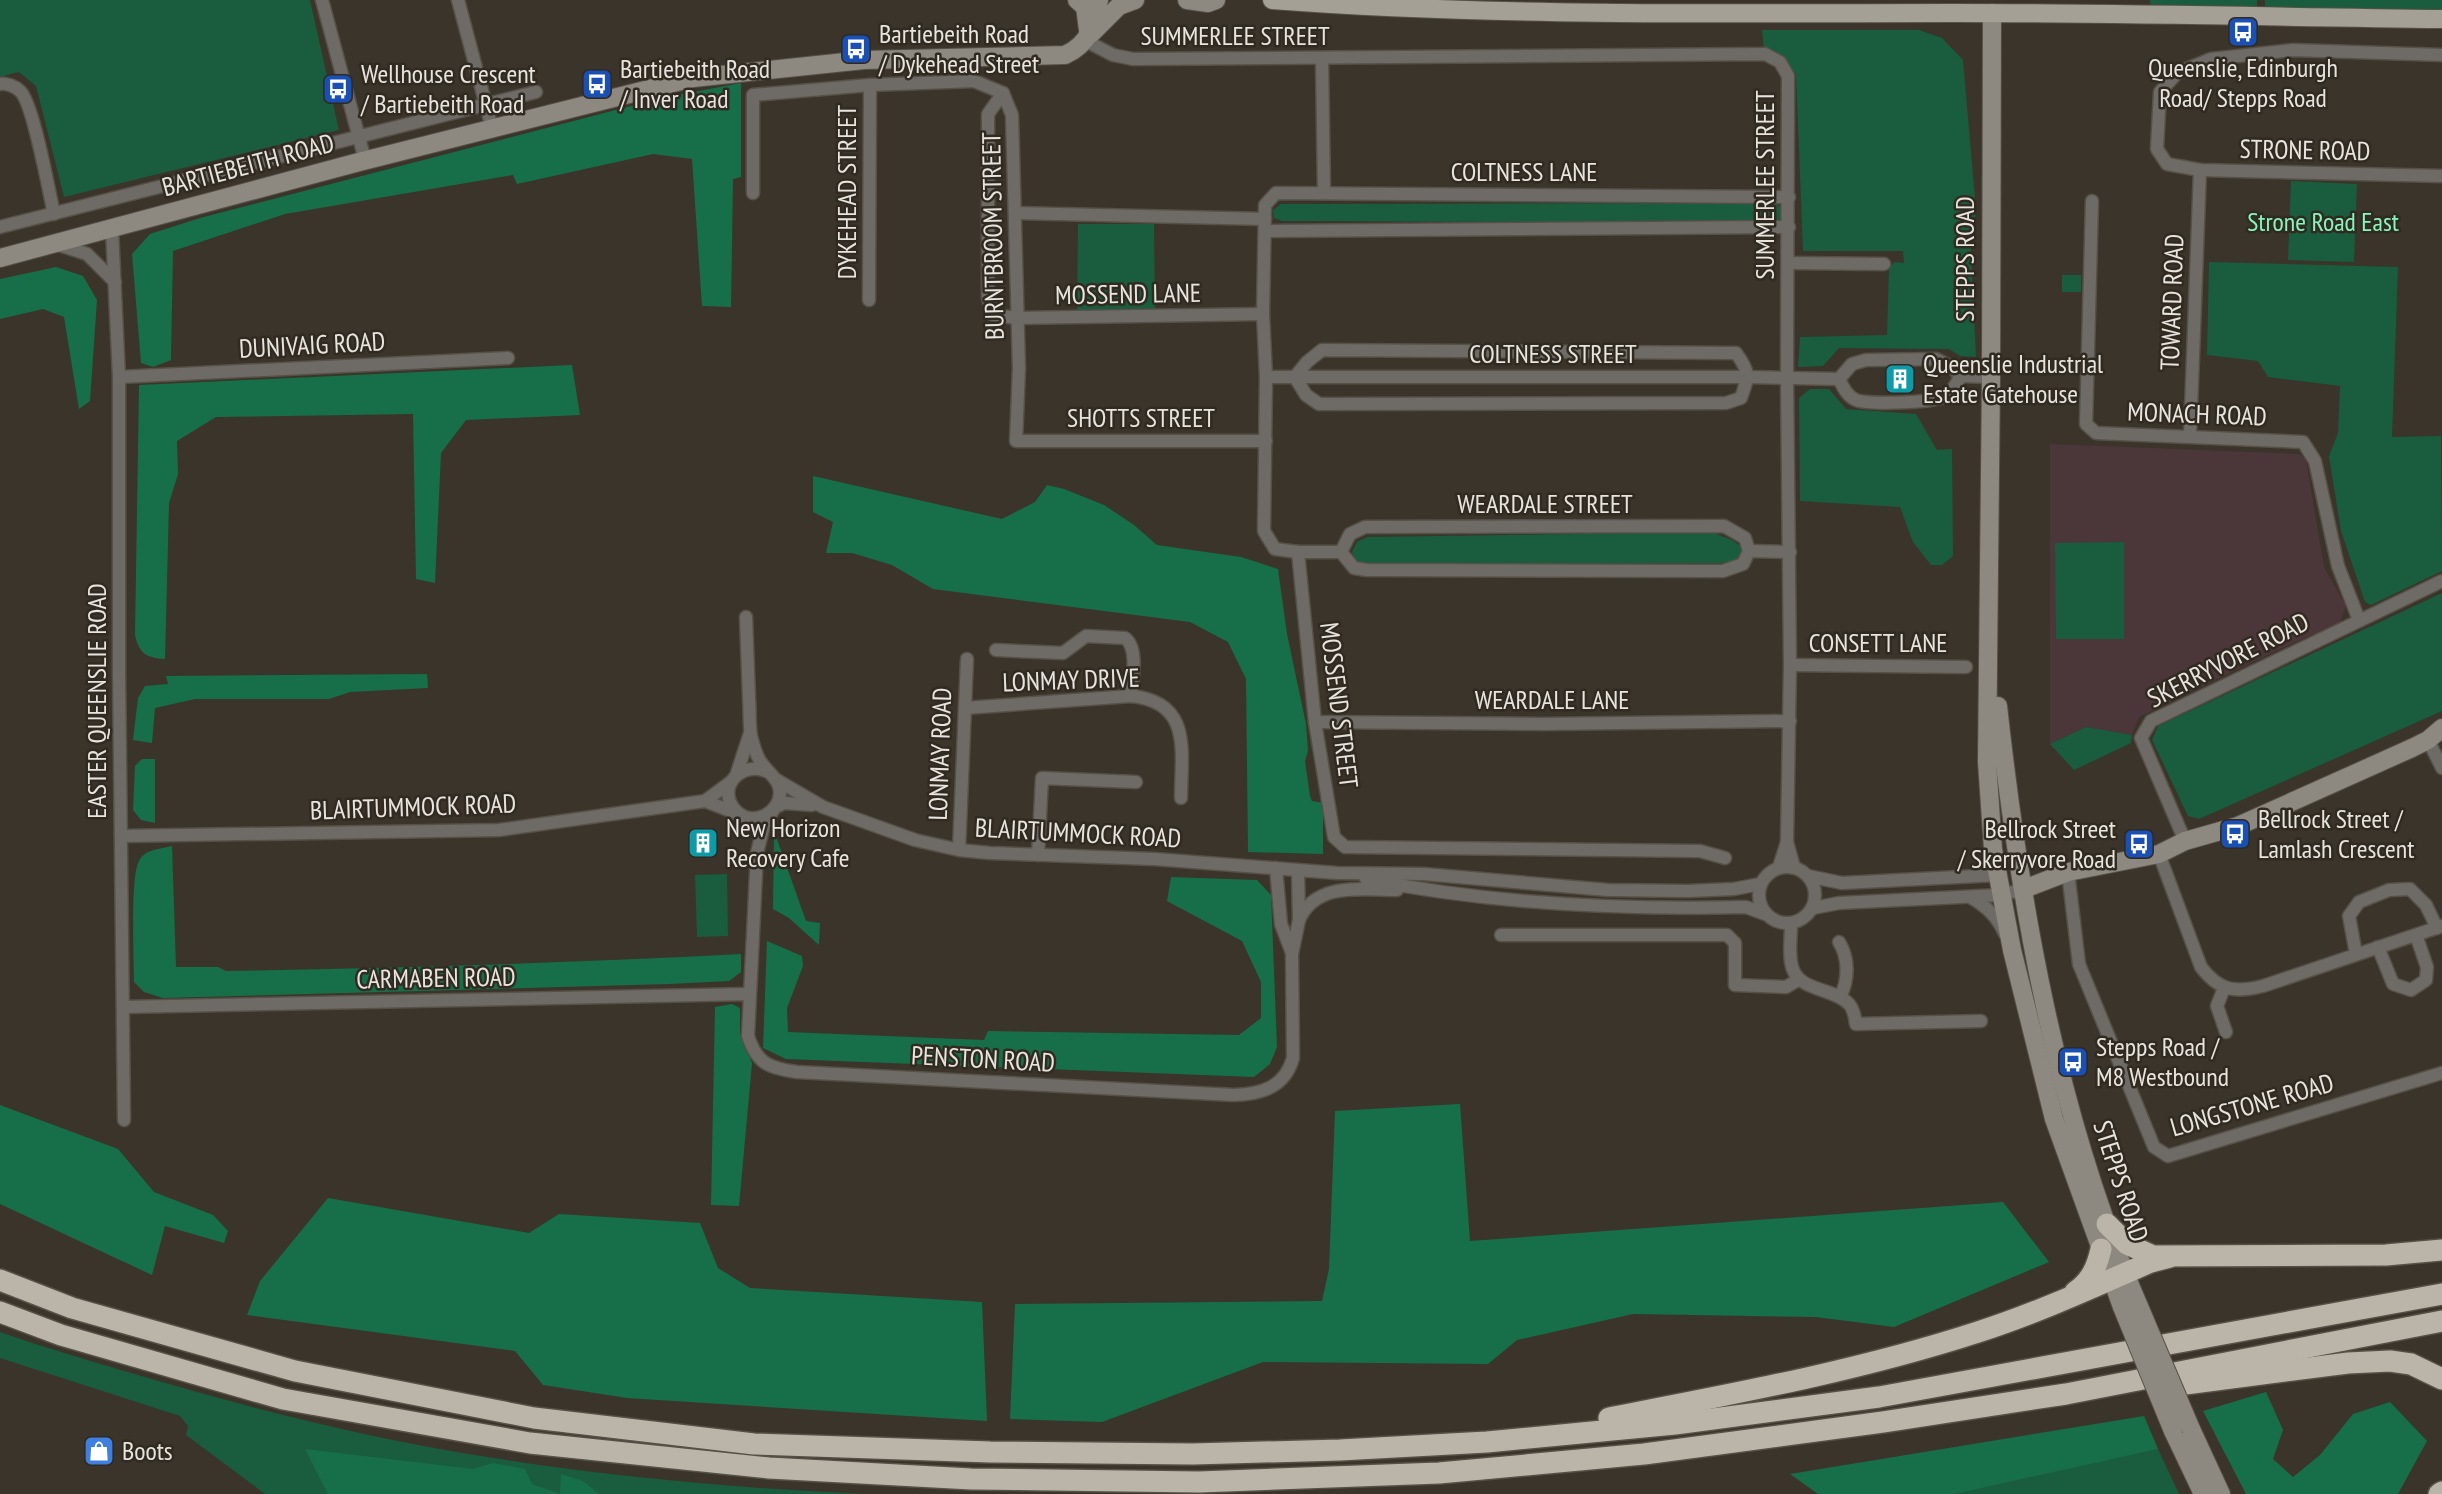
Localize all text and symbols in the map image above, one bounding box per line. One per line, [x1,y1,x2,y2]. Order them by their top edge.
bus stop icon: Queenslie, Edinburgh Road/ Stepps Road [2226,15,2260,49]
place label: Bartiebeith Road / Dykehead Street [878,17,1039,80]
street label: SUMMERLEE STREET [1140,19,1330,52]
bus stop icon: Bartiebeith Road / Dykehead Street [839,32,873,66]
place label: Queenslie, Edinburgh Road/ Stepps Road [2148,51,2338,114]
place label: Bartiebeith Road / Inver Road [619,52,770,115]
place label: Wellhouse Crescent / Bartiebeith Road [360,57,536,120]
bus stop icon: Bartiebeith Road / Inver Road [580,67,614,101]
bus stop icon: Wellhouse Crescent / Bartiebeith Road [321,72,355,106]
street label: SUMMERLEE STREET [1748,90,1781,280]
street label: DYKEHEAD STREET [830,104,863,279]
street label: BARTIEBEITH ROAD [158,126,337,203]
street label: BURNTBROOM STREET [974,132,1011,340]
street label: STRONE ROAD [2239,132,2371,167]
street label: COLTNESS LANE [1451,155,1597,188]
street label: STEPPS ROAD [1948,196,1981,322]
park label: Strone Road East [2247,205,2399,238]
street label: TOWARD ROAD [2153,233,2190,371]
street label: MOSSEND LANE [1055,276,1201,311]
street label: DUNIVAIG ROAD [238,324,386,365]
street label: COLTNESS STREET [1469,337,1637,370]
place label: Queenslie Industrial Estate Gatehouse [1923,347,2103,410]
building icon: Queenslie Industrial Estate Gatehouse [1883,362,1917,396]
street label: MONACH ROAD [2127,395,2267,432]
street label: SHOTTS STREET [1067,401,1215,434]
street label: WEARDALE STREET [1457,487,1633,520]
street label: EASTER QUEENSLIE ROAD [80,583,113,819]
street label: SKERRYVORE ROAD [2142,605,2314,714]
street label: MOSSEND STREET [1313,620,1366,790]
street label: CONSETT LANE [1809,626,1947,659]
street label: LONMAY DRIVE [1002,661,1140,698]
street label: WEARDALE LANE [1475,683,1629,716]
street label: LONMAY ROAD [921,687,958,821]
street label: BLAIRTUMMOCK ROAD [309,786,517,827]
place label: Bellrock Street / Lamlash Crescent [2258,802,2414,865]
place label: New Horizon Recovery Cafe [726,811,849,874]
street label: BLAIRTUMMOCK ROAD [974,811,1182,854]
place label: Bellrock Street / Skerryvore Road [1957,812,2116,875]
bus stop icon: Bellrock Street / Lamlash Crescent [2218,817,2252,851]
building icon: New Horizon Recovery Cafe [686,826,720,860]
bus stop icon: Bellrock Street / Skerryvore Road [2122,827,2156,861]
street label: CARMABEN ROAD [356,960,516,995]
place label: Stepps Road / M8 Westbound [2096,1030,2229,1093]
street label: PENSTON ROAD [910,1038,1056,1079]
bus stop icon: Stepps Road / M8 Westbound [2056,1045,2090,1079]
street label: LONGSTONE ROAD [2166,1065,2337,1144]
street label: STEPPS ROAD [2086,1116,2157,1246]
shop icon: Boots [82,1434,116,1468]
place label: Boots [122,1434,173,1467]

